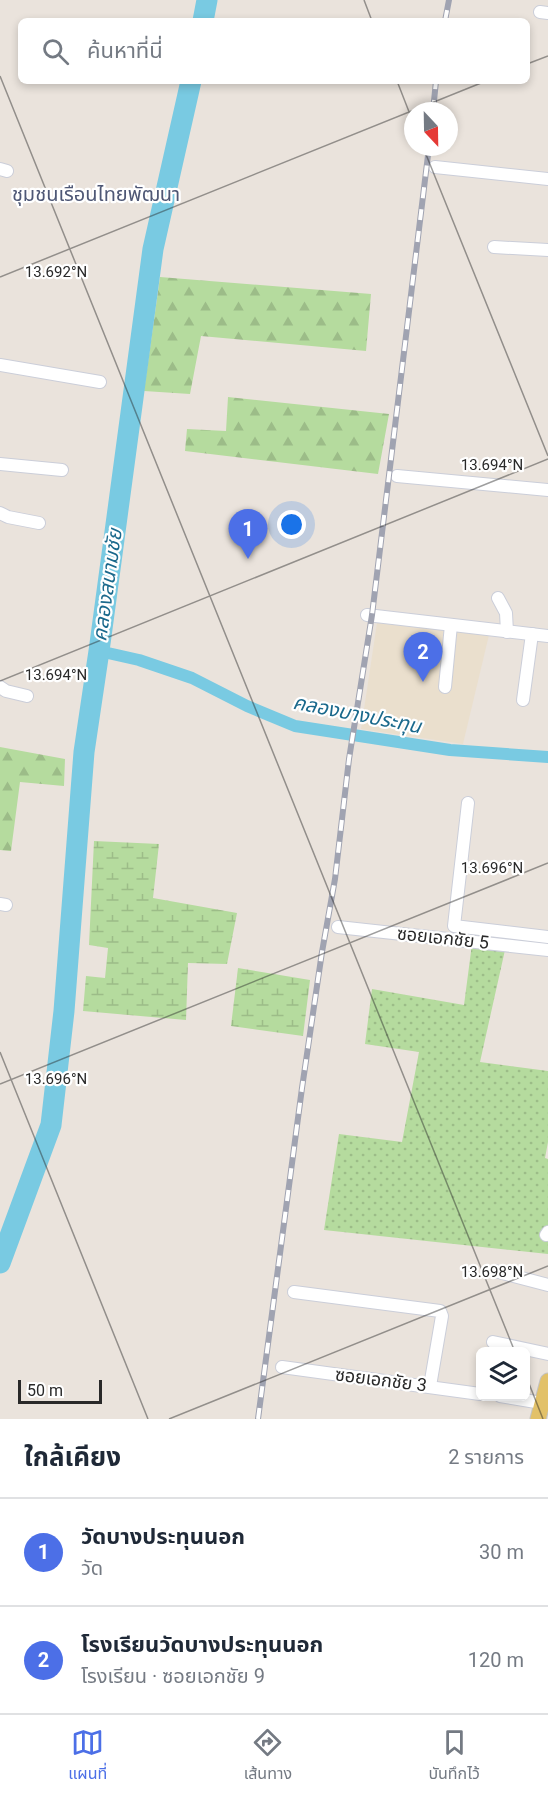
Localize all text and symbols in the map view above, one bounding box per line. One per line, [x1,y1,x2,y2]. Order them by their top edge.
search box [18,18,530,84]
icon: search [39,35,72,68]
text: ค้นหาที่นี่ [87,38,163,63]
north arrow [404,102,458,156]
district label: ชุมชนเรือนไทยพัฒนา [12,182,180,206]
text: 13.692°N [25,263,87,281]
text: 13.694°N [461,456,523,474]
pin: 1 [228,510,268,559]
your location [277,510,306,539]
water label: คลองสนามชัย [87,525,127,643]
pin: 2 [404,632,442,682]
text: 13.694°N [25,666,87,684]
water label: คลองบางประทุน [291,690,425,739]
text: 13.696°N [461,859,523,877]
street label: ซอยเอกชัย 5 [396,922,490,953]
text: 13.696°N [25,1070,87,1088]
text: 13.698°N [461,1263,523,1281]
map controls [476,1347,530,1401]
button: layers [476,1347,530,1401]
street label: ซอยเอกชัย 3 [334,1363,428,1396]
scale bar [18,1377,102,1404]
text: 50 m [27,1381,63,1400]
text: ใกล้เคียง [24,1442,121,1472]
text: 2 รายการ [448,1445,524,1469]
text: วัดบางประทุนนอก [81,1524,245,1549]
text: 1 [38,1540,49,1564]
text: 30 m [479,1540,524,1564]
text: วัด [81,1556,103,1580]
text: โรงเรียนวัดบางประทุนนอก [81,1632,323,1657]
text: 2 [38,1648,49,1672]
text: 120 m [468,1648,524,1672]
text: โรงเรียน · ซอยเอกชัย 9 [81,1664,265,1688]
tab: แผนที่ [68,1726,107,1786]
tab: เส้นทาง [244,1726,292,1786]
tab: บันทึกไว้ [428,1726,480,1786]

